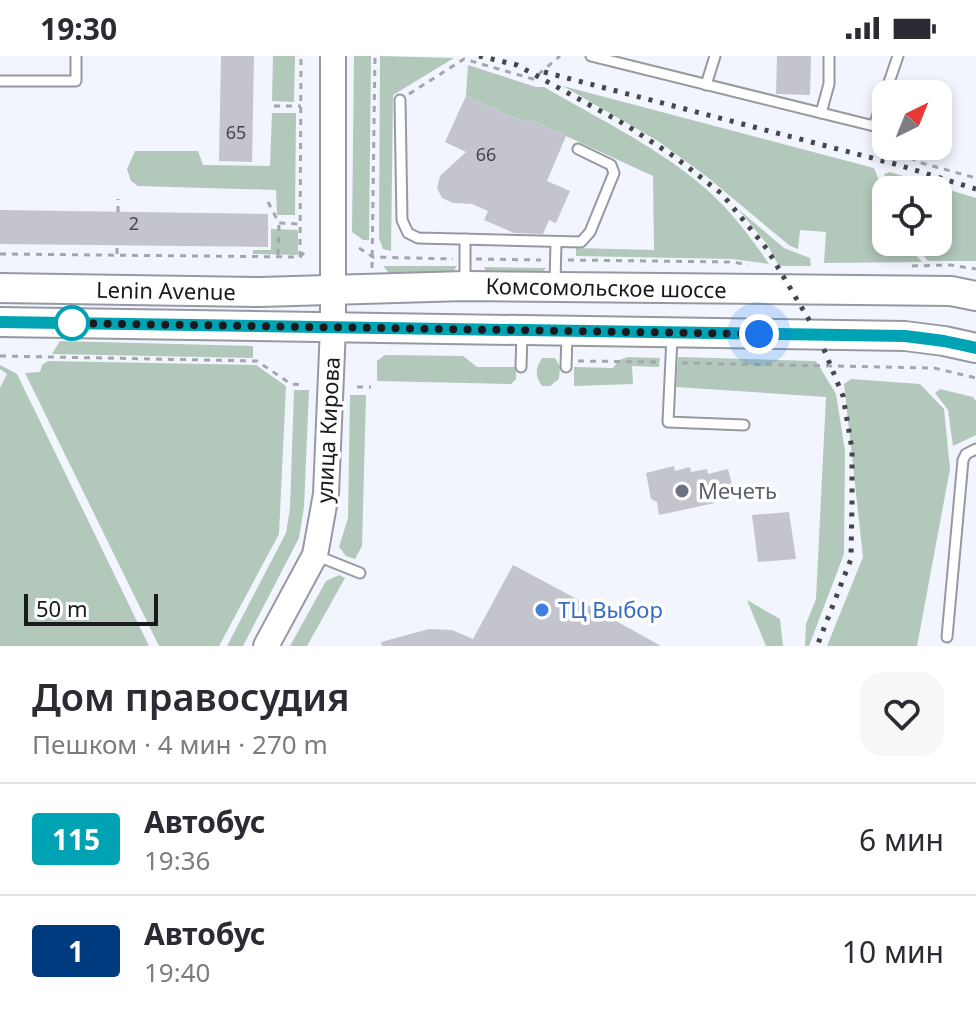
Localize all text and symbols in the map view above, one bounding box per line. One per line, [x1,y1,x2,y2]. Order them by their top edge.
text: 19:30 [40,8,117,49]
north arrow [872,80,952,160]
map controls [872,80,952,256]
house number: 65 [226,120,246,144]
house number: 66 [476,142,496,166]
button: locate [872,176,952,256]
house number: 2 [129,211,139,235]
street label: Комсомольское шоссе [485,270,727,304]
street label: Lenin Avenue [96,274,236,306]
unlabelled marker [55,306,89,340]
your location [739,314,779,354]
street label: улица Кирова [308,356,346,504]
place label: Мечеть [698,475,777,505]
marker: Мечеть [673,482,691,500]
scale bar [24,590,158,626]
text: 50 m [36,593,87,623]
place label: ТЦ Выбор [558,594,663,624]
marker: ТЦ Выбор [533,601,551,619]
text: Дом правосудия [32,670,350,722]
button: heart [860,672,944,756]
text: Пешком · 4 мин · 270 m [32,726,328,762]
text: Автобус [144,801,266,842]
text: 6 мин [859,819,944,860]
text: 115 [52,820,100,858]
text: 19:36 [144,842,210,878]
text: Автобус [144,913,266,954]
text: 10 мин [842,931,944,972]
text: 1 [68,932,84,970]
text: 19:40 [144,954,210,990]

